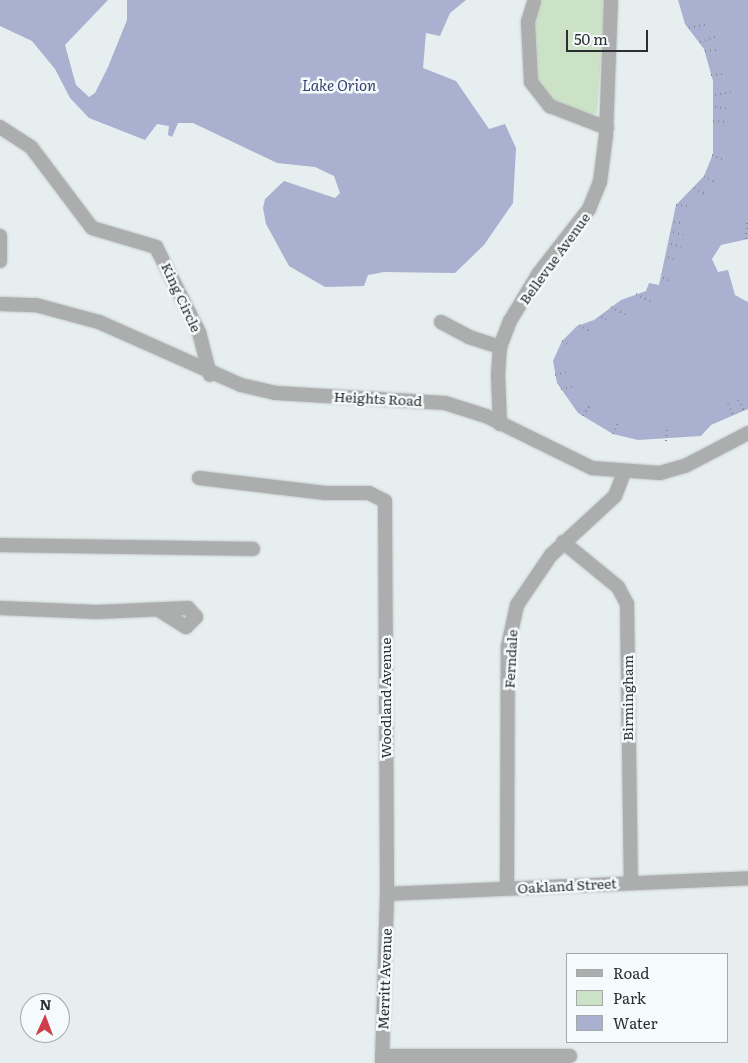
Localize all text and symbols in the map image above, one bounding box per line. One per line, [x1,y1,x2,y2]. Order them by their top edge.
scale bar [568,20,650,52]
text: 50 m [574,27,608,50]
water label: Lake Orion [302,76,376,94]
street label: Bellevue Avenue [515,209,593,307]
street label: King Circle [159,260,205,334]
street label: Heights Road [333,387,423,409]
street label: Ferndale [500,629,520,689]
street label: Woodland Avenue [377,638,393,758]
street label: Birmingham [619,655,635,741]
street label: Oakland Street [517,874,617,896]
street label: Merritt Avenue [374,928,394,1030]
legend [566,953,728,1043]
text: Road [613,961,649,984]
text: Park [613,986,646,1009]
north arrow [20,993,70,1043]
text: N [39,994,52,1014]
text: Water [613,1011,658,1034]

